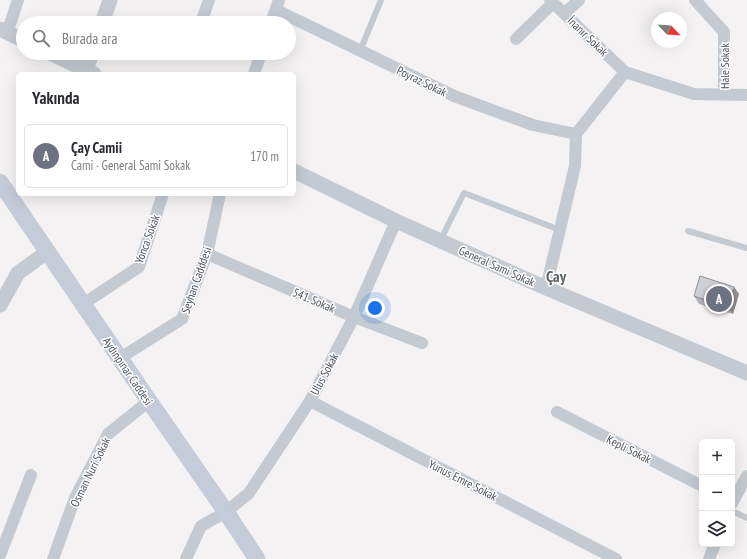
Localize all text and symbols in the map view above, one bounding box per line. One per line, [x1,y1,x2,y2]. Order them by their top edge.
north arrow [651,12,687,48]
street label: İnanır Sokak [564,13,612,59]
search box [16,16,296,60]
icon: search [30,27,52,49]
text: Burada ara [62,29,117,48]
street label: Hale Sokak [717,43,732,89]
street label: Poyraz Sokak [395,62,450,100]
text: Yakında [32,87,79,109]
text: Çay Camii [71,138,122,157]
text: A [43,148,49,165]
text: 170 m [250,148,279,165]
text: Cami · General Sami Sokak [71,157,190,174]
street label: Yonca Sokak [131,212,163,266]
street label: General Sami Sokak [457,243,538,290]
street label: Seyhan Cadddesi [178,245,214,315]
district label: Çay [546,266,567,286]
street label: 541. Sokak [291,284,338,316]
pin: A [706,284,732,314]
your location [365,298,385,318]
street label: Aydınpınar Caddesi [100,334,156,408]
street label: Ulus Sokak [307,350,341,398]
street label: Kepli Sokak [604,431,654,467]
street label: Osman Nuri Sokak [67,434,113,509]
map controls [699,439,735,547]
button: + [699,439,735,475]
street label: Yunus Emre Sokak [426,456,500,504]
button: − [699,475,735,511]
button: layers [699,511,735,547]

